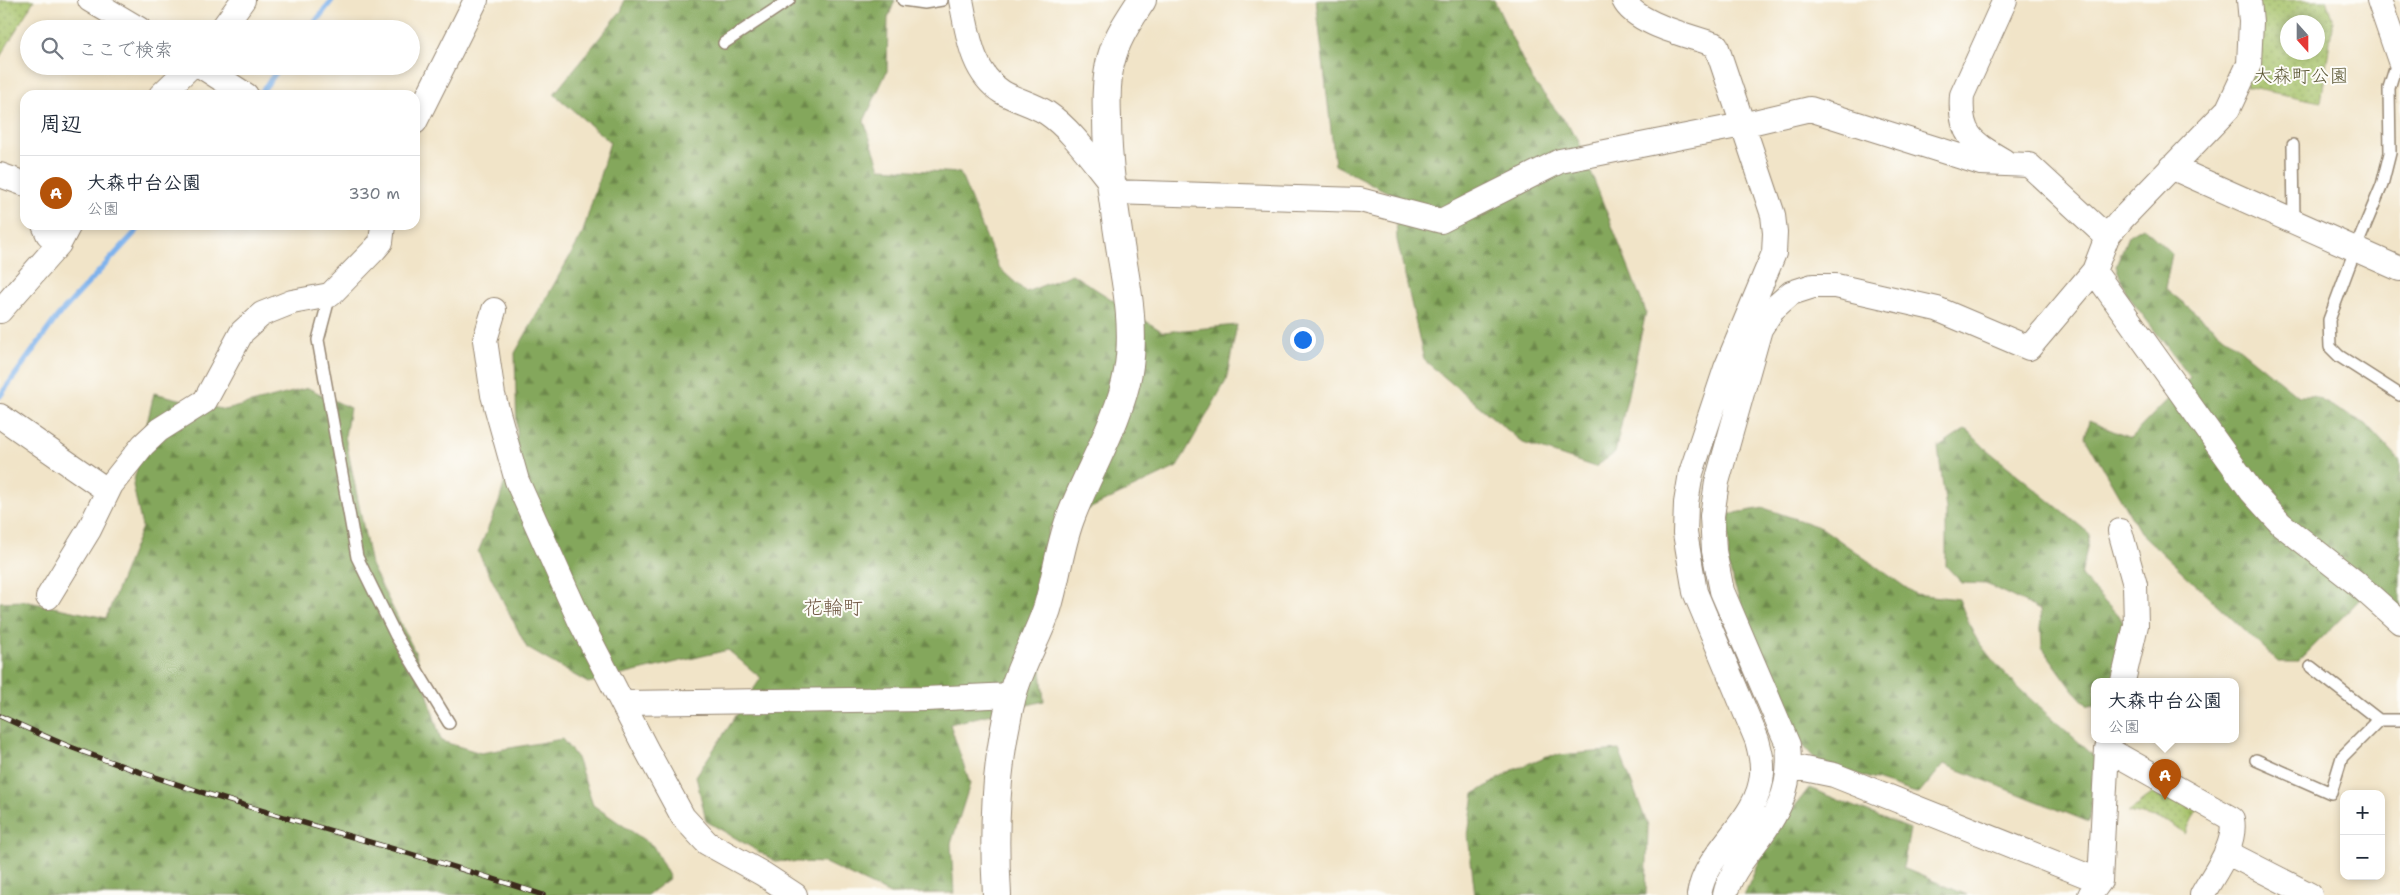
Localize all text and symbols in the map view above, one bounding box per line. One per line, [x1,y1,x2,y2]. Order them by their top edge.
north arrow [2280,15,2325,60]
search box [20,20,420,75]
icon: search [38,34,66,62]
text: ここで検索 [78,37,173,62]
park label: 大森町公園 [2253,63,2349,88]
text: 周辺 [40,110,82,138]
text: 大森中台公園 [87,170,201,195]
text: A [50,183,62,204]
text: 330 m [348,183,400,204]
text: 公園 [87,198,119,219]
your location [1290,327,1316,353]
district label: 花輪町 [803,594,863,620]
popup [2091,678,2239,743]
text: 大森中台公園 [2108,688,2222,713]
text: 公園 [2108,716,2140,737]
pin: A [2149,759,2181,800]
map controls [2340,790,2385,880]
button: + [2340,790,2385,835]
button: − [2340,835,2385,880]

